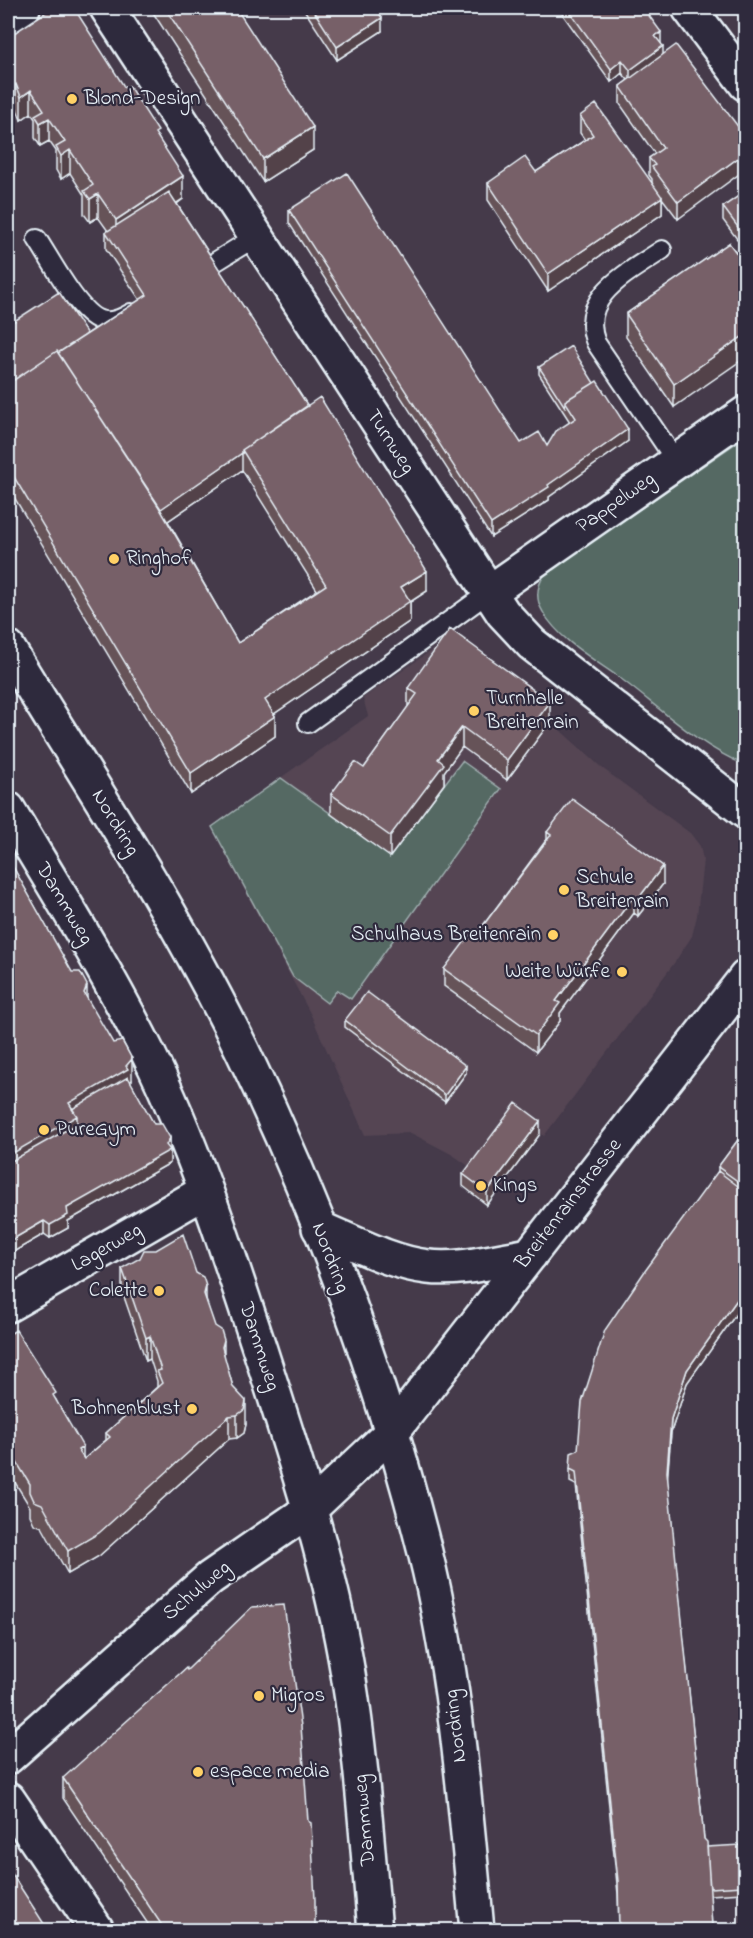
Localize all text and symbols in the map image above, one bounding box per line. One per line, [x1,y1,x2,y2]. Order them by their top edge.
place label: Blond-Design [83,84,200,116]
marker: Blond-Design [65,92,79,106]
street label: Turnweg [356,404,422,482]
street label: Pappelweg [570,465,663,543]
place label: Ringhof [126,544,191,576]
marker: Ringhof [107,552,121,566]
place label: Turnhalle Breitenrain [485,684,579,738]
marker: Turnhalle Breitenrain [467,704,481,718]
street label: Nordring [82,784,147,863]
street label: Dammweg [25,856,101,952]
place label: Schule Breitenrain [575,863,669,917]
marker: Schule Breitenrain [557,883,571,897]
place label: Schulhaus Breitenrain [351,920,541,950]
marker: Schulhaus Breitenrain [546,928,560,942]
place label: Weite Würfe [505,957,611,987]
marker: Weite Würfe [615,965,629,979]
place label: PureGym [56,1115,136,1147]
marker: PureGym [37,1123,51,1137]
street label: Breitenrainstrasse [508,1132,630,1277]
place label: Kings [493,1171,537,1203]
marker: Kings [474,1179,488,1193]
street label: Lagerweg [66,1216,149,1282]
street label: Nordring [301,1218,357,1298]
place label: Colette [89,1276,148,1306]
marker: Colette [152,1284,166,1298]
street label: Dammweg [228,1298,287,1396]
place label: Bohnenblust [71,1394,180,1424]
marker: Bohnenblust [185,1402,199,1416]
street label: Schulweg [156,1554,239,1630]
place label: Migros [271,1681,325,1713]
street label: Nordring [437,1687,477,1764]
marker: Migros [252,1689,266,1703]
place label: espace media [210,1757,329,1787]
marker: espace media [191,1765,205,1779]
street label: Dammweg [346,1773,386,1868]

